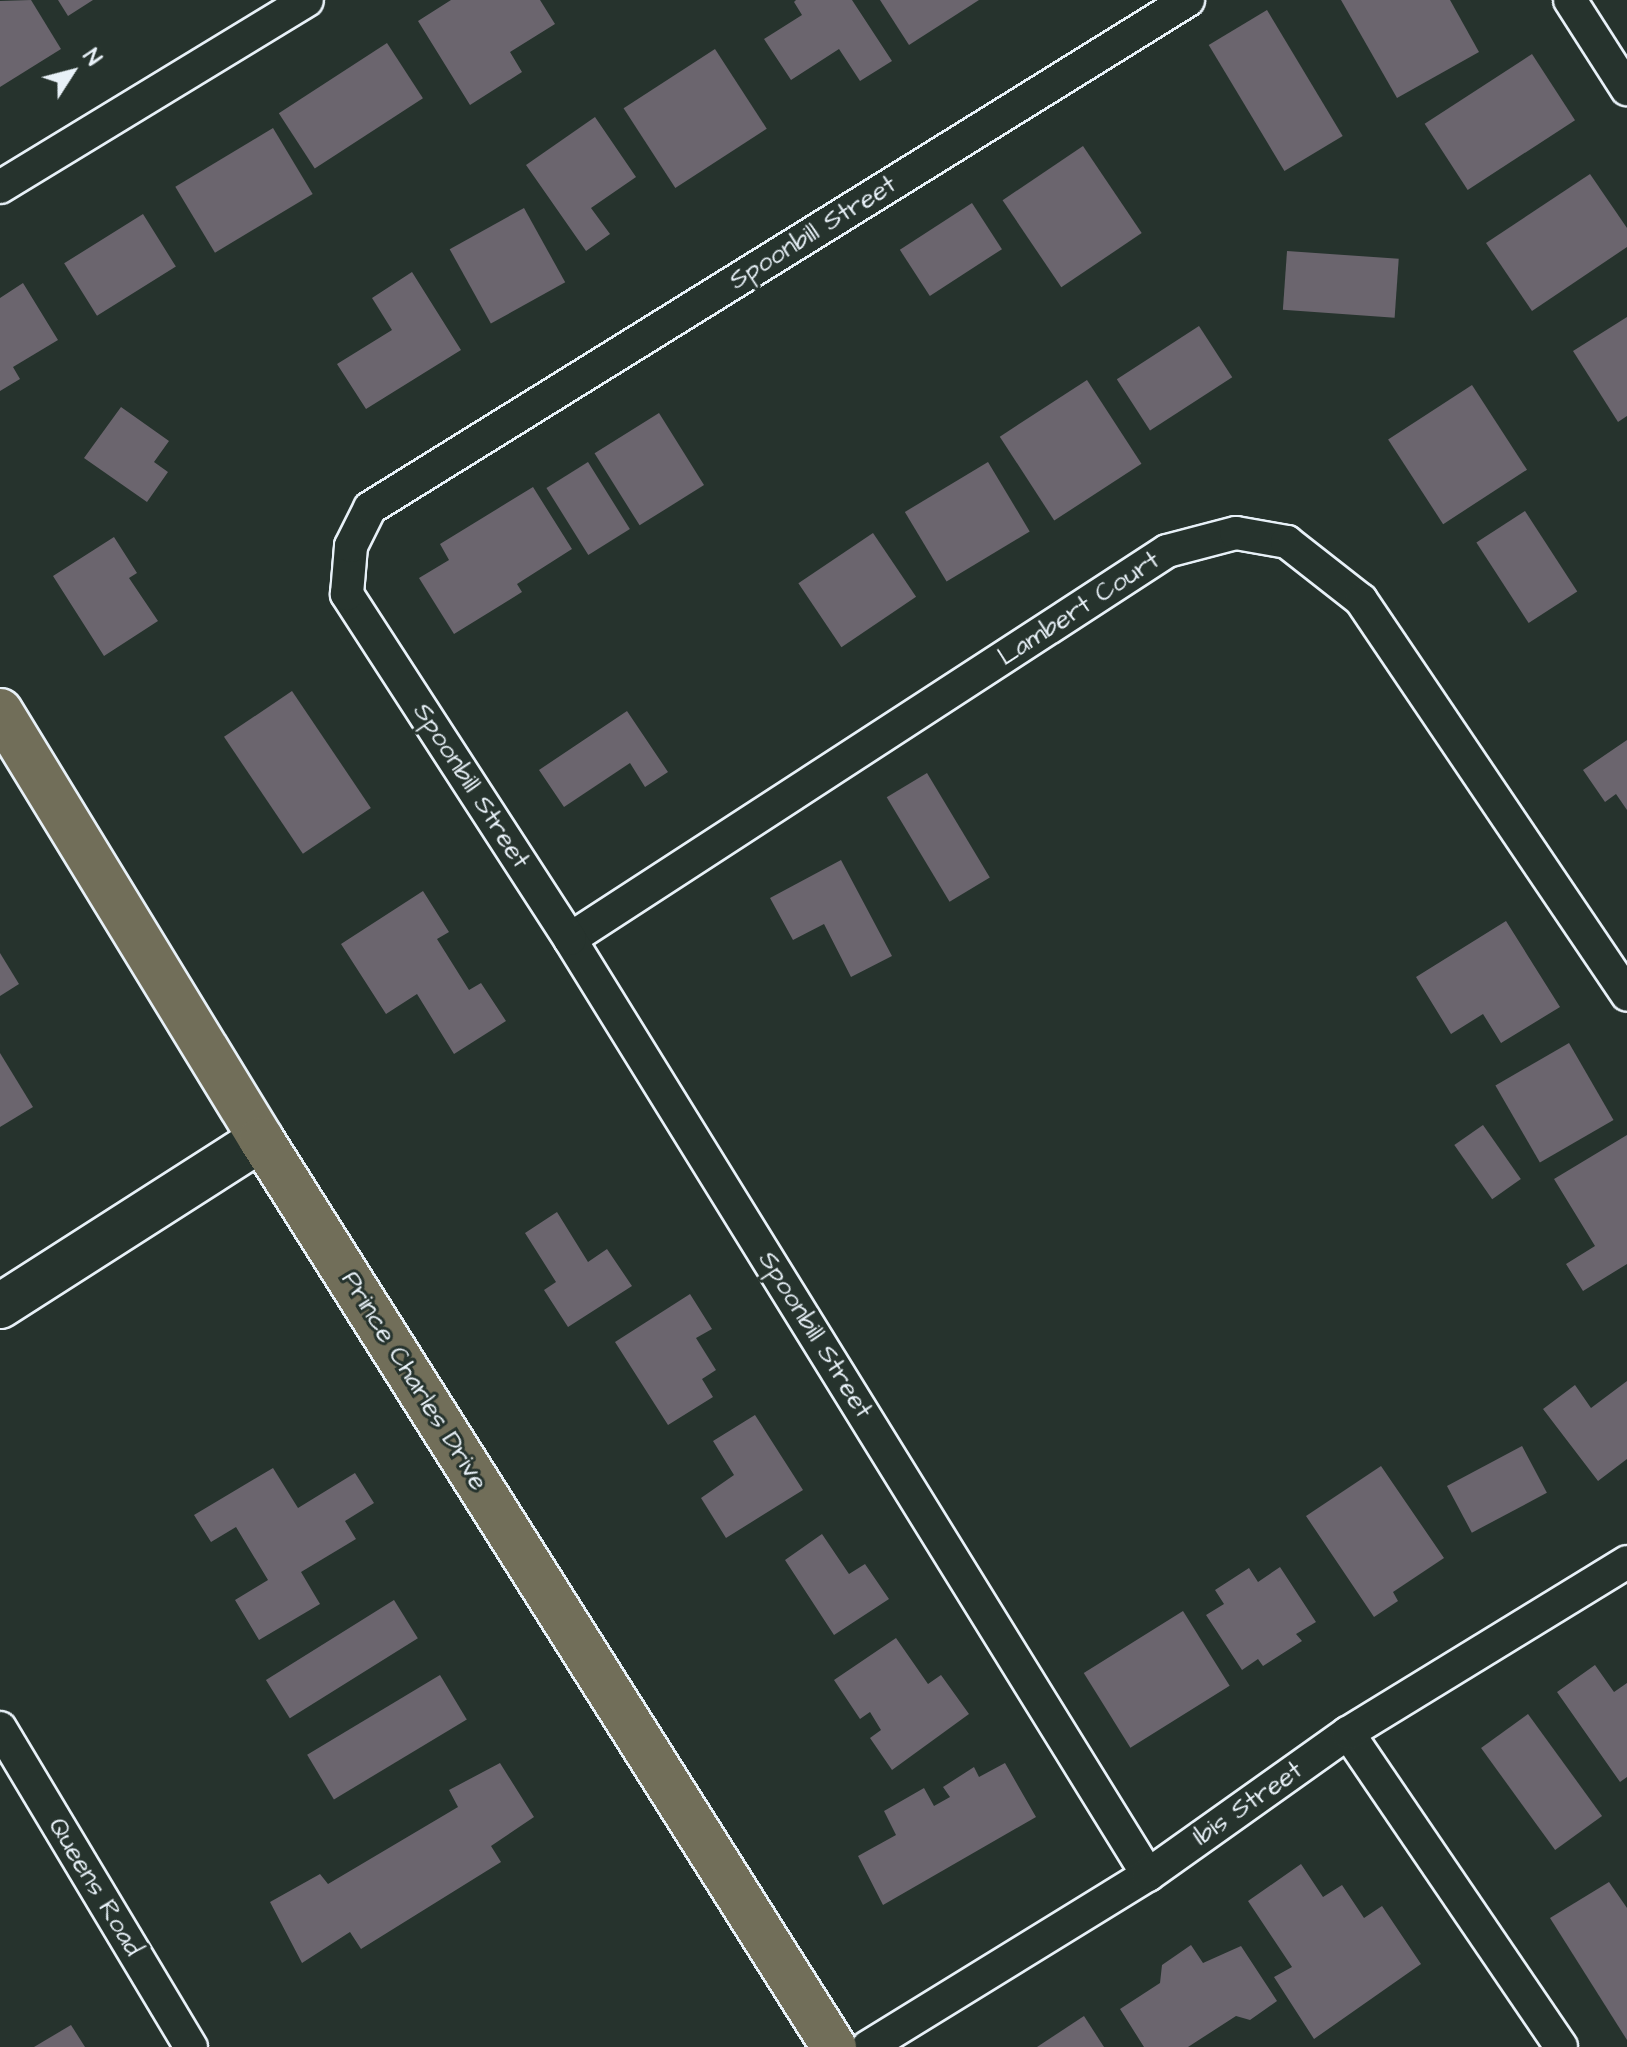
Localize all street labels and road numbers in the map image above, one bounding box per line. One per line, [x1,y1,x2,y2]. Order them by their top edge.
street label: Spoonbill Street [724,169,902,297]
street label: Lambert Court [992,545,1166,673]
street label: Spoonbill Street [406,698,536,874]
street label: Spoonbill Street [751,1246,879,1424]
street label: Prince Charles Drive [334,1266,494,1496]
street label: Ibis Street [1187,1755,1309,1853]
street label: Queens Road [41,1812,149,1962]

